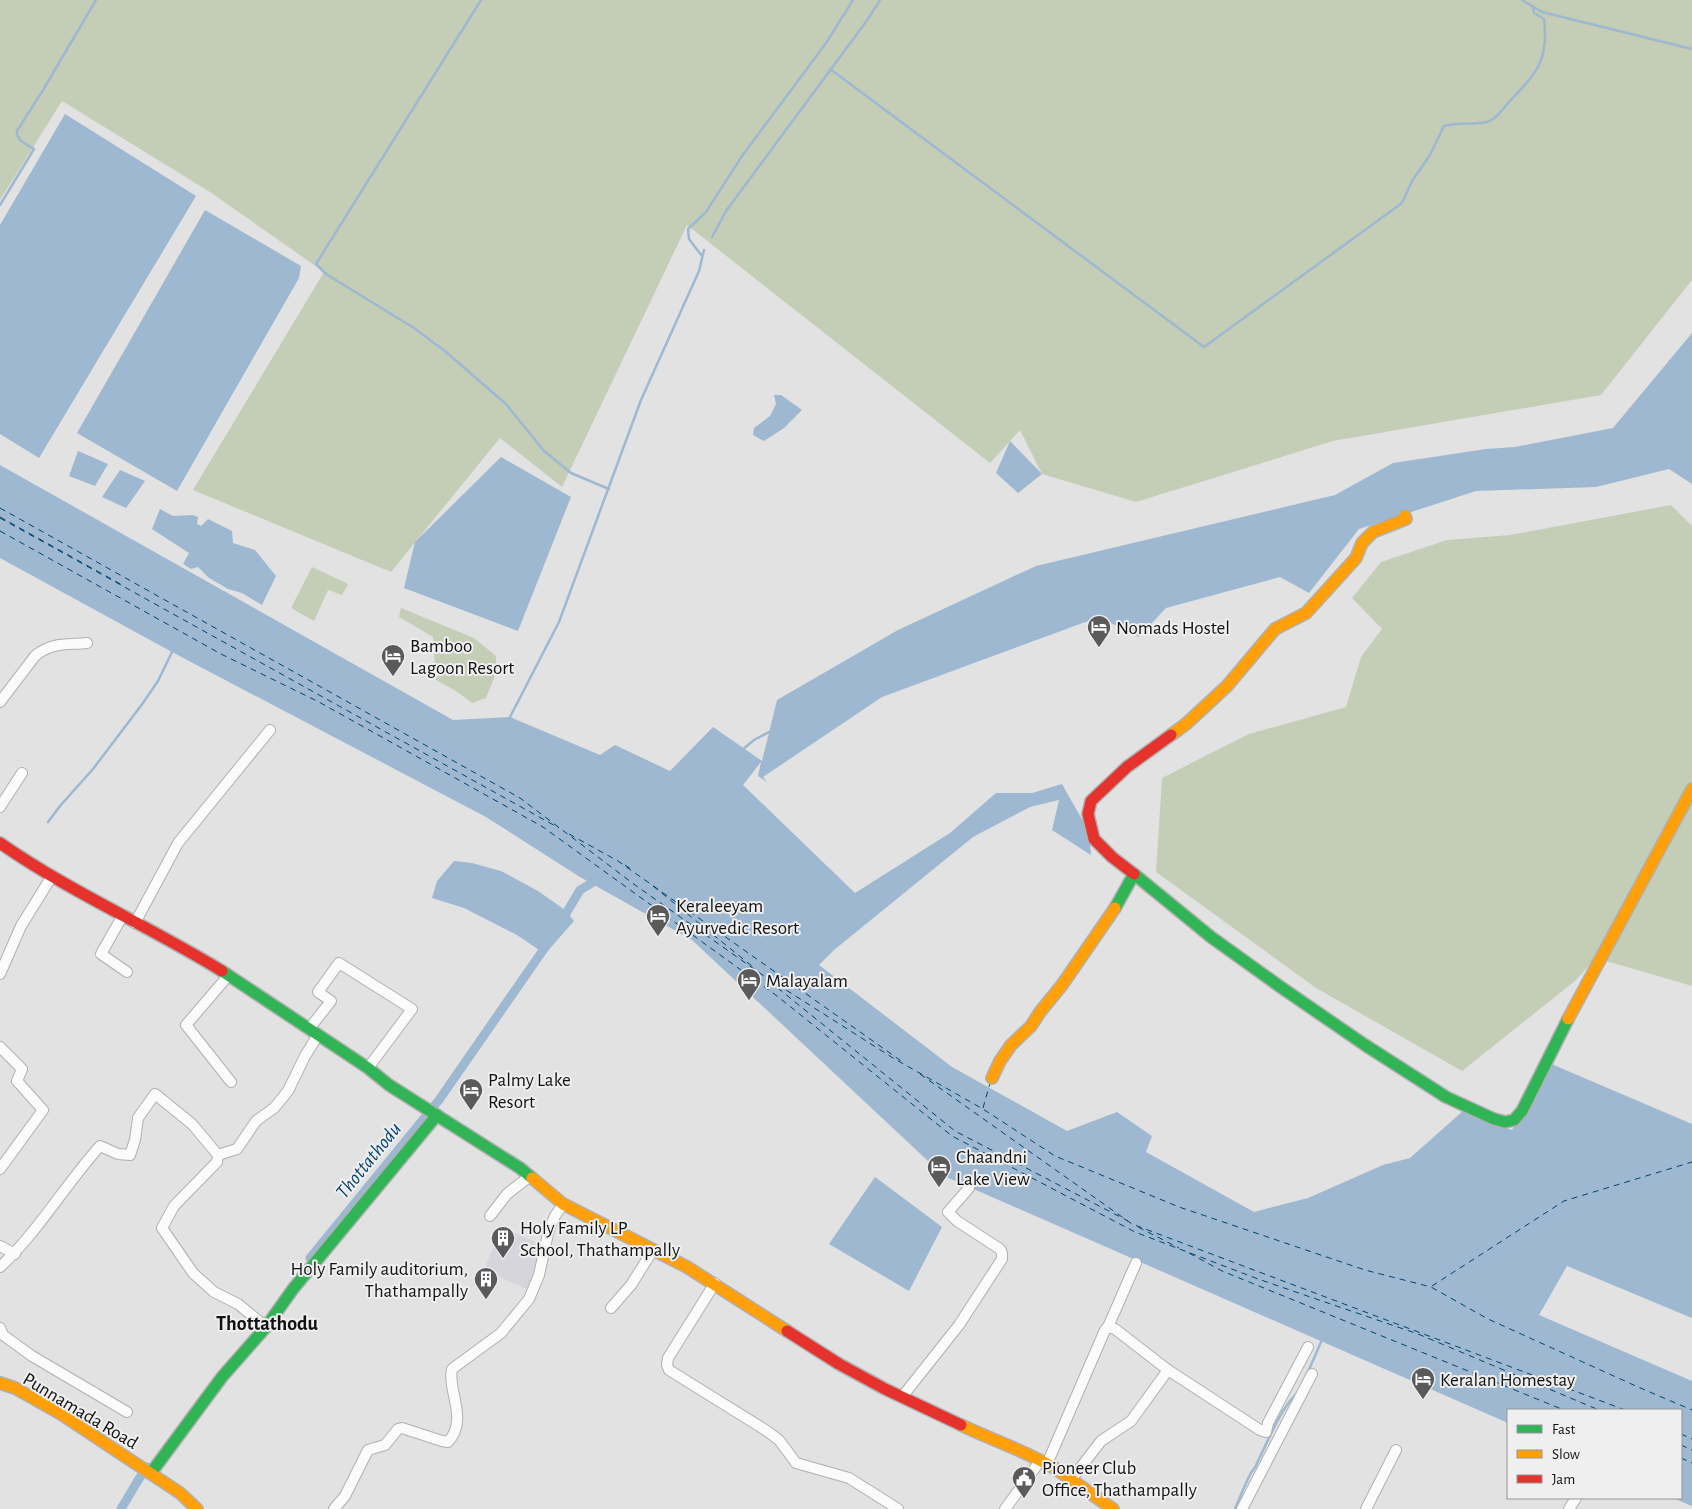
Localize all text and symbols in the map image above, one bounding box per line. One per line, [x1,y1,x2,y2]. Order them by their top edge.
hotel icon: Nomads Hostel [1086,614,1112,648]
place label: Nomads Hostel [1116,619,1230,638]
place label: Bamboo Lagoon Resort [410,637,514,678]
hotel icon: Bamboo Lagoon Resort [380,643,406,677]
place label: Keraleeyam Ayurvedic Resort [676,897,799,938]
hotel icon: Keraleeyam Ayurvedic Resort [645,903,671,937]
hotel icon: Malayalam [736,967,762,1001]
place label: Malayalam [766,972,848,991]
place label: Palmy Lake Resort [488,1071,571,1112]
hotel icon: Palmy Lake Resort [458,1077,484,1111]
water label: Thottathodu [332,1119,405,1202]
place label: Chaandni Lake View [956,1148,1030,1189]
hotel icon: Chaandni Lake View [926,1154,952,1188]
place label: Holy Family LP School, Thathampally [520,1219,680,1260]
building icon: Holy Family LP School, Thathampally [490,1225,516,1259]
place label: Holy Family auditorium, Thathampally [291,1260,468,1301]
building icon: Holy Family auditorium, Thathampally [473,1266,499,1300]
district label: Thottathodu [216,1314,319,1334]
hotel icon: Keralan Homestay [1410,1366,1436,1400]
street label: Punnamada Road [19,1370,141,1453]
place label: Keralan Homestay [1440,1371,1575,1390]
legend [1507,1409,1682,1499]
text: Fast [1552,1422,1576,1437]
text: Slow [1552,1447,1580,1462]
place label: Pioneer Club Office, Thathampally [1042,1459,1197,1500]
public building icon: Pioneer Club Office, Thathampally [1011,1465,1037,1499]
text: Jam [1552,1472,1575,1487]

